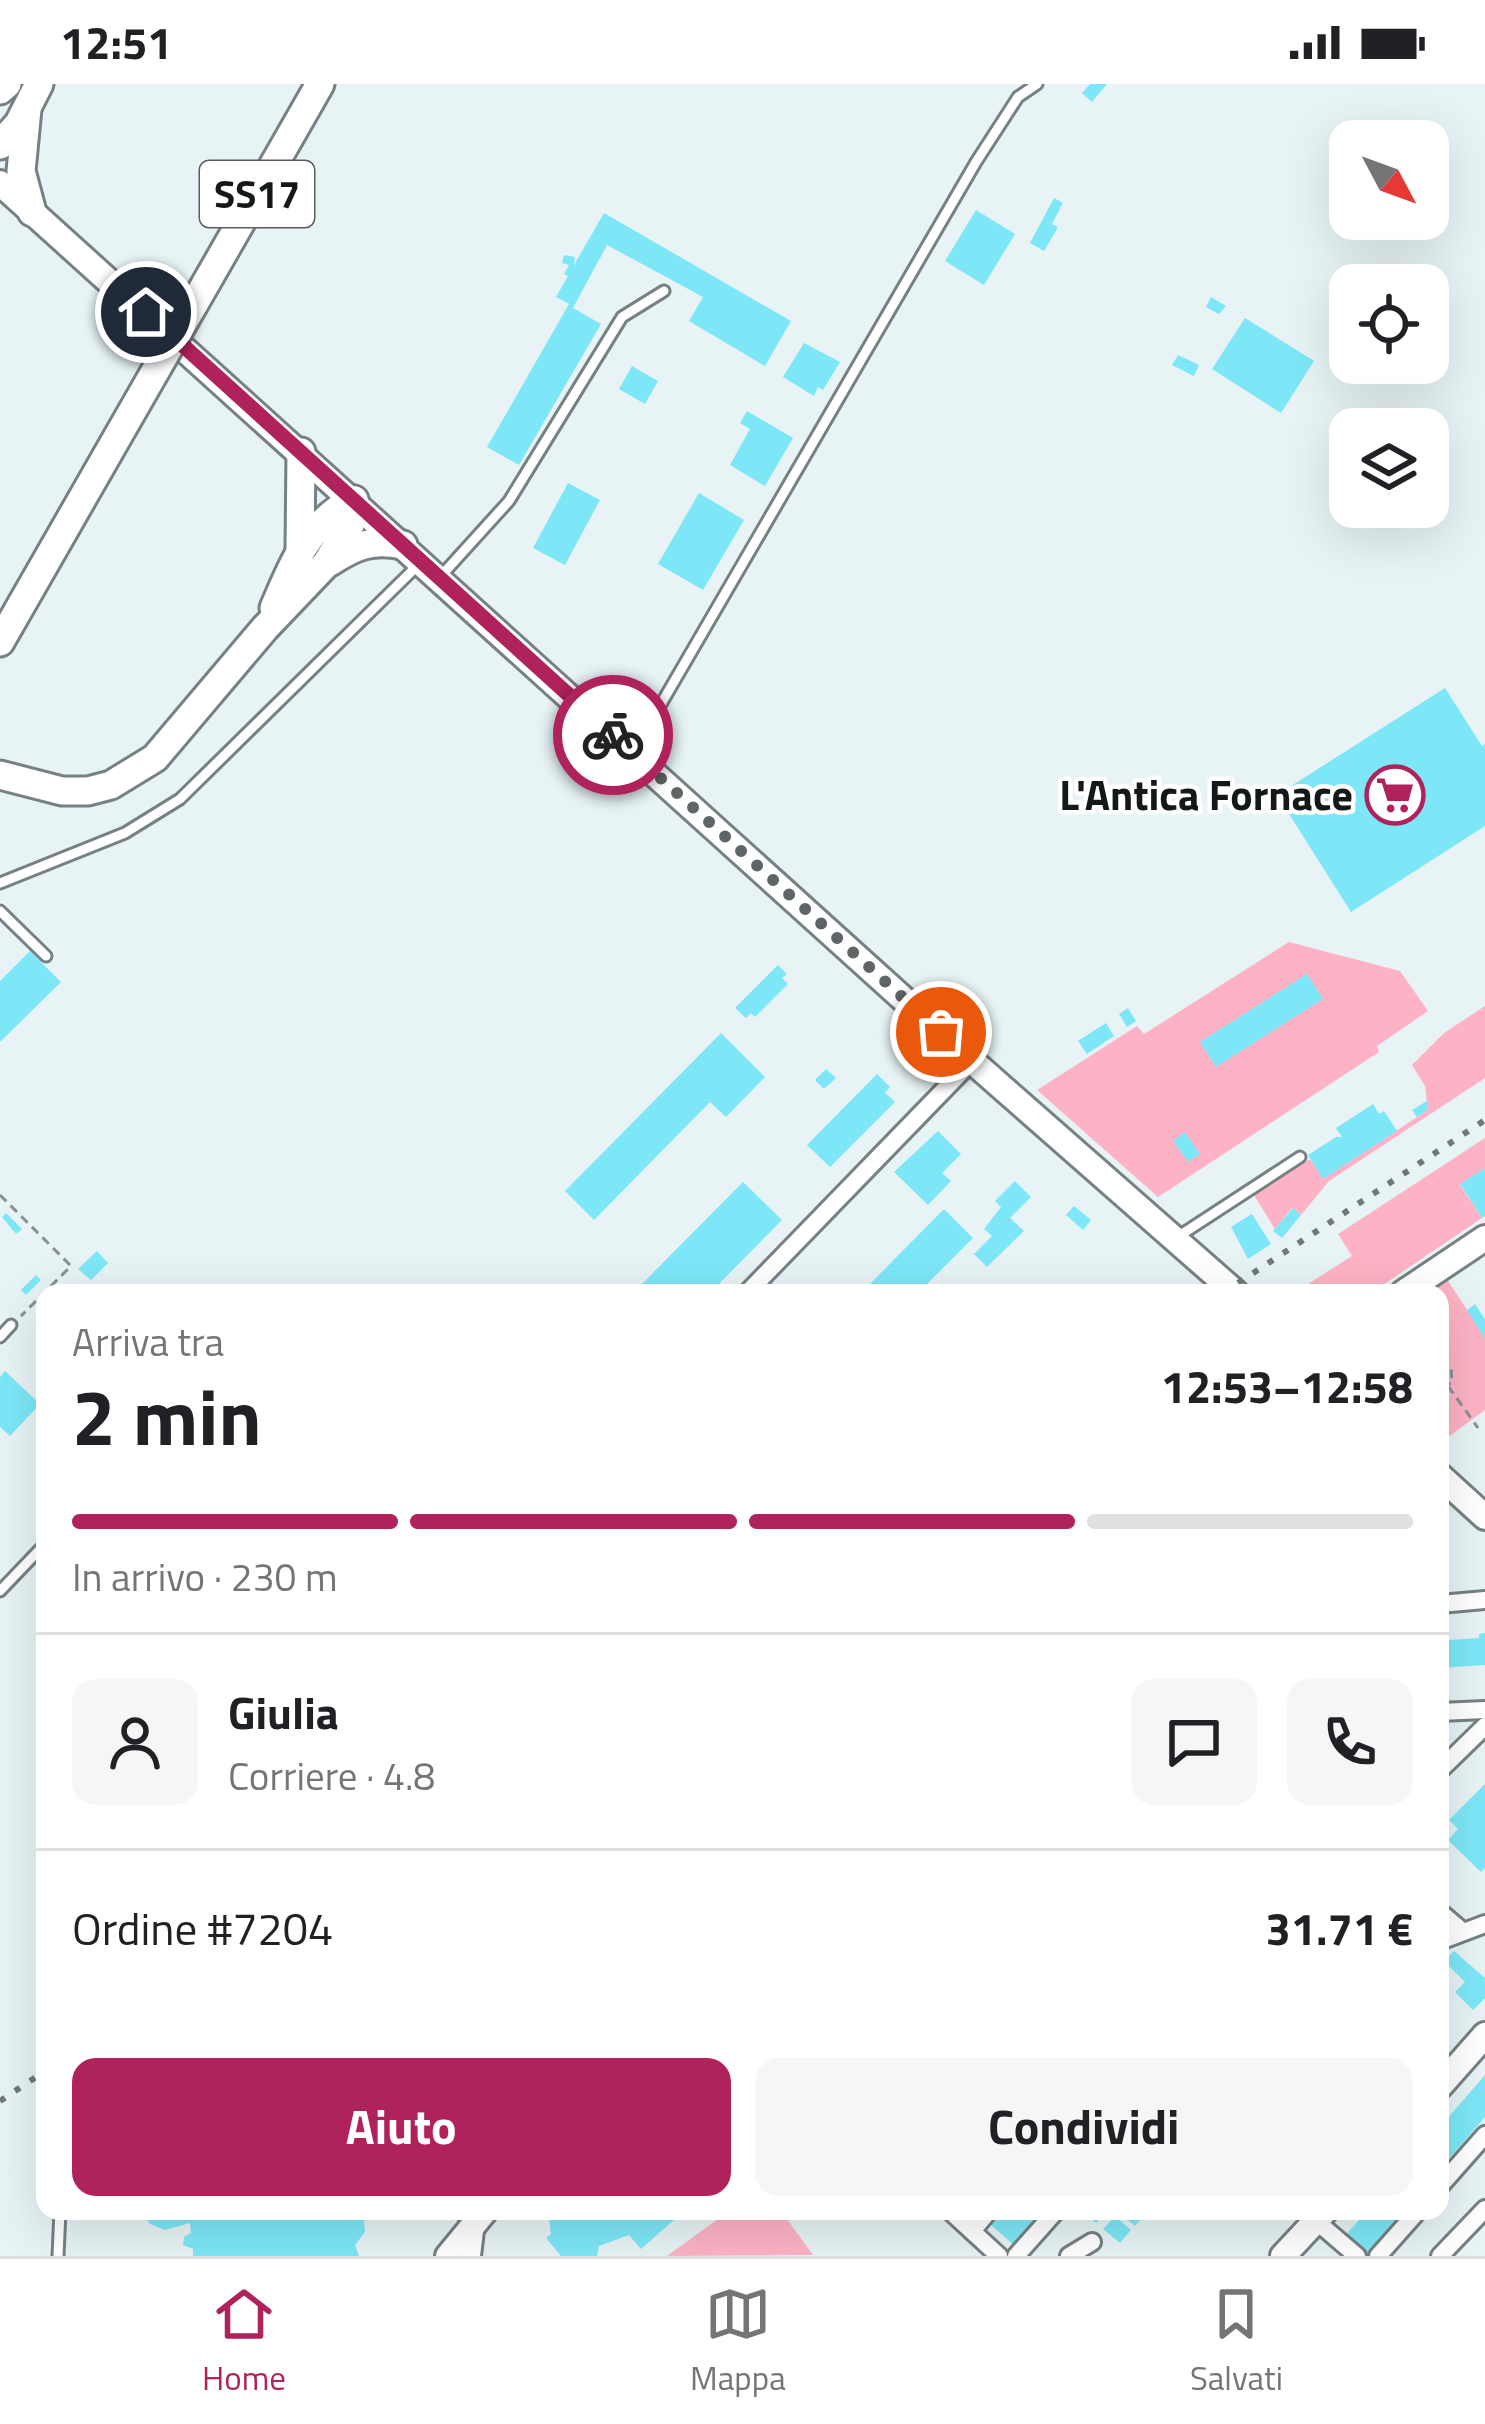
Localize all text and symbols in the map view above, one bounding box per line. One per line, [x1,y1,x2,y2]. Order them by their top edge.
text: 12:51 [60,8,172,76]
north arrow [1329,120,1449,240]
map controls [1329,120,1449,528]
road number: SS17 [200,161,314,227]
pin [95,261,197,363]
button: locate [1329,264,1449,384]
icon: home [113,279,179,345]
button: layers [1329,408,1449,528]
courier [553,675,673,795]
icon: bike [580,702,646,768]
place label: L'Antica Fornace [1059,762,1353,826]
supermarket icon: L'Antica Fornace [1364,764,1426,826]
pin [890,981,992,1083]
icon: bag [908,999,974,1065]
text: Arriva tra [72,1312,224,1371]
text: 12:53–12:58 [1161,1352,1413,1420]
text: 2 min [72,1357,262,1475]
text: In arrivo · 230 m [72,1547,338,1606]
text: Giulia [228,1678,339,1746]
button: person [72,1679,198,1805]
button: chat [1131,1679,1257,1805]
button: phone [1287,1679,1413,1805]
text: Corriere · 4.8 [228,1746,435,1805]
text: Ordine #7204 [72,1894,333,1962]
text: 31.71 € [1266,1894,1413,1962]
button: Aiuto [72,2058,731,2196]
button: Condividi [755,2058,1413,2196]
tab: Home [202,2281,286,2403]
tab: Mappa [690,2281,786,2403]
tab: Salvati [1190,2281,1283,2403]

